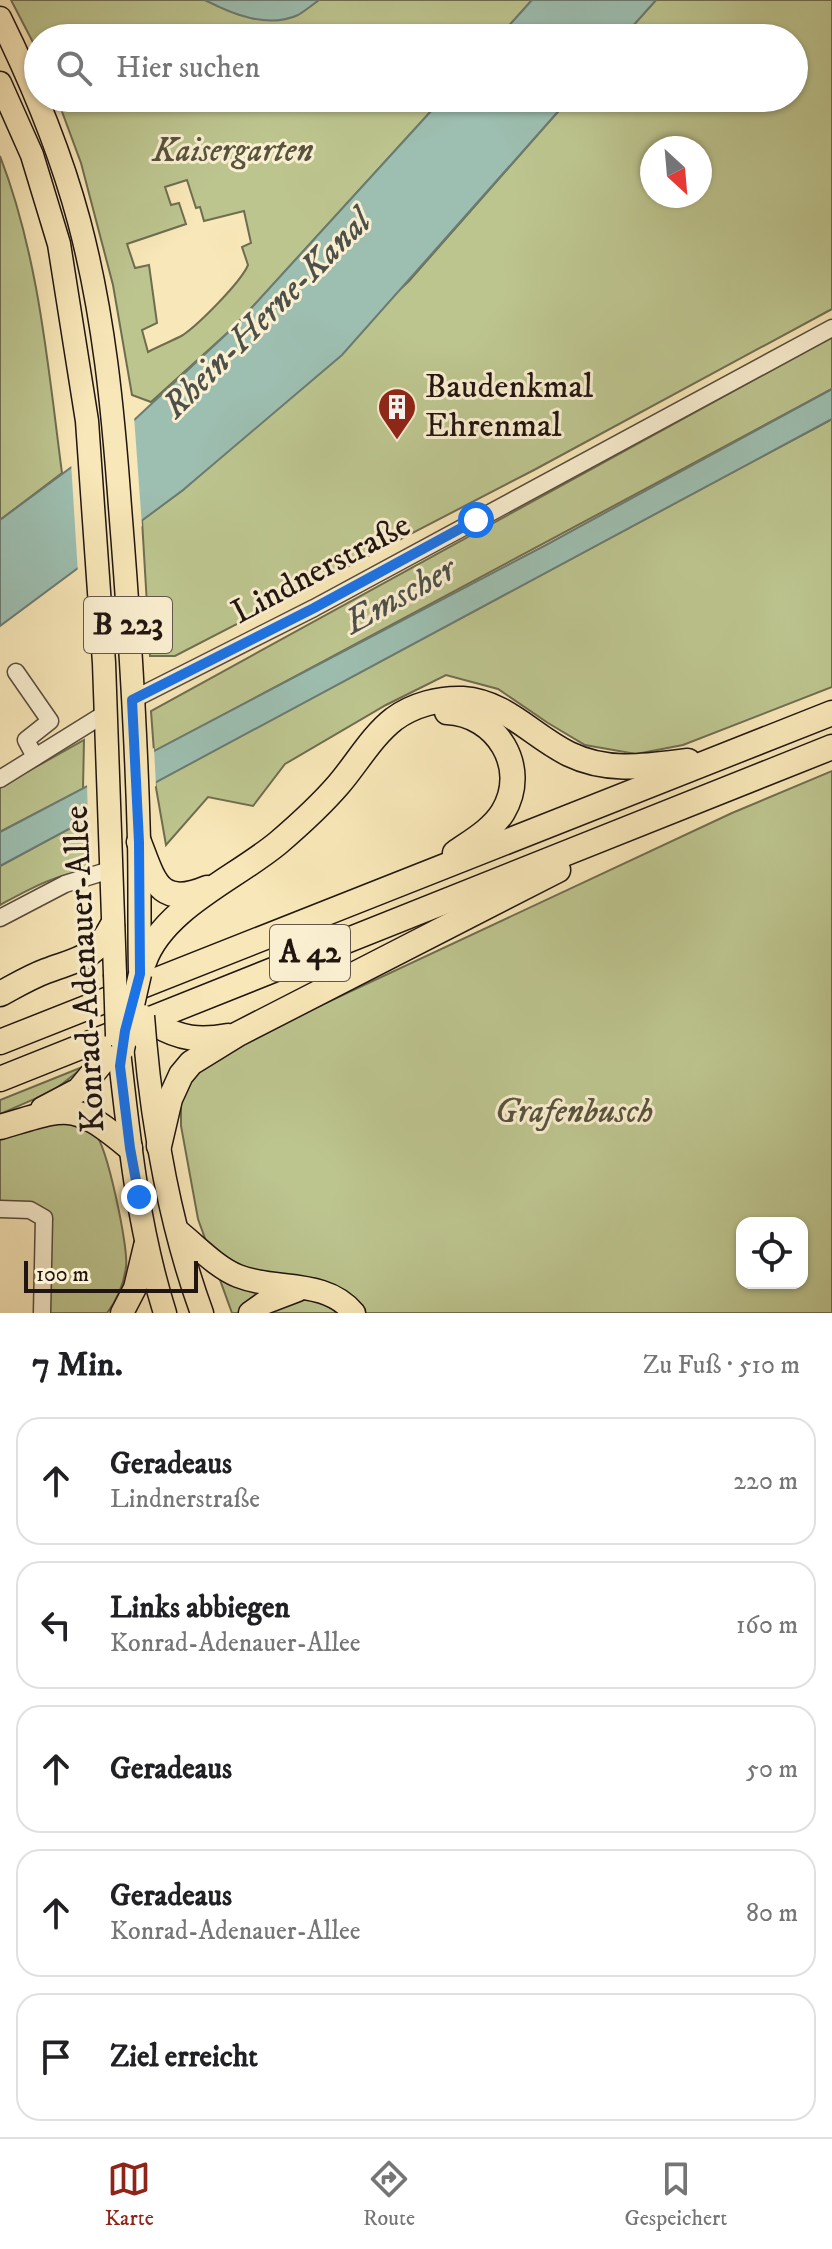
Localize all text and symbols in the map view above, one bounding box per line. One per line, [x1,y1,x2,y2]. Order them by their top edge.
search box [24,24,808,112]
icon: search [52,46,96,90]
text: Hier suchen [116,50,260,87]
park label: Kaisergarten [152,130,313,172]
north arrow [640,136,712,208]
water label: Rhein-Herne-Kanal [152,197,384,429]
place label: Baudenkmal Ehrenmal [425,366,594,447]
building icon: Baudenkmal Ehrenmal [376,386,418,441]
route start [458,502,494,538]
street label: Lindnerstraße [225,504,417,634]
water label: Emscher [335,546,466,646]
road number: B 223 [84,597,172,653]
street label: Konrad-Adenauer-Allee [55,804,115,1134]
road number: A 42 [270,925,350,981]
park label: Grafenbusch [495,1091,653,1133]
route end [121,1179,157,1215]
map controls [736,1217,808,1289]
button: locate [736,1217,808,1289]
scale bar [24,1257,198,1293]
text: 100 m [36,1261,89,1288]
text: 7 Min. [32,1344,123,1386]
text: Zu Fuß · 510 m [643,1349,800,1382]
text: Geradeaus [110,1446,232,1483]
icon: ahead [34,1459,78,1503]
text: 220 m [733,1465,798,1498]
text: Lindnerstraße [110,1483,260,1516]
text: Links abbiegen [110,1590,290,1627]
icon: left [34,1603,78,1647]
text: 160 m [736,1609,798,1642]
text: Konrad-Adenauer-Allee [110,1627,361,1660]
icon: ahead [34,1747,78,1791]
text: Geradeaus [110,1751,232,1788]
text: 50 m [746,1753,798,1786]
text: Geradeaus [110,1878,232,1915]
icon: ahead [34,1891,78,1935]
text: 80 m [746,1897,798,1930]
text: Konrad-Adenauer-Allee [110,1915,361,1948]
icon: arrive [34,2035,78,2079]
text: Ziel erreicht [110,2039,258,2076]
tab: Karte [105,2157,154,2232]
tab: Route [363,2157,415,2232]
tab: Gespeichert [624,2157,727,2232]

